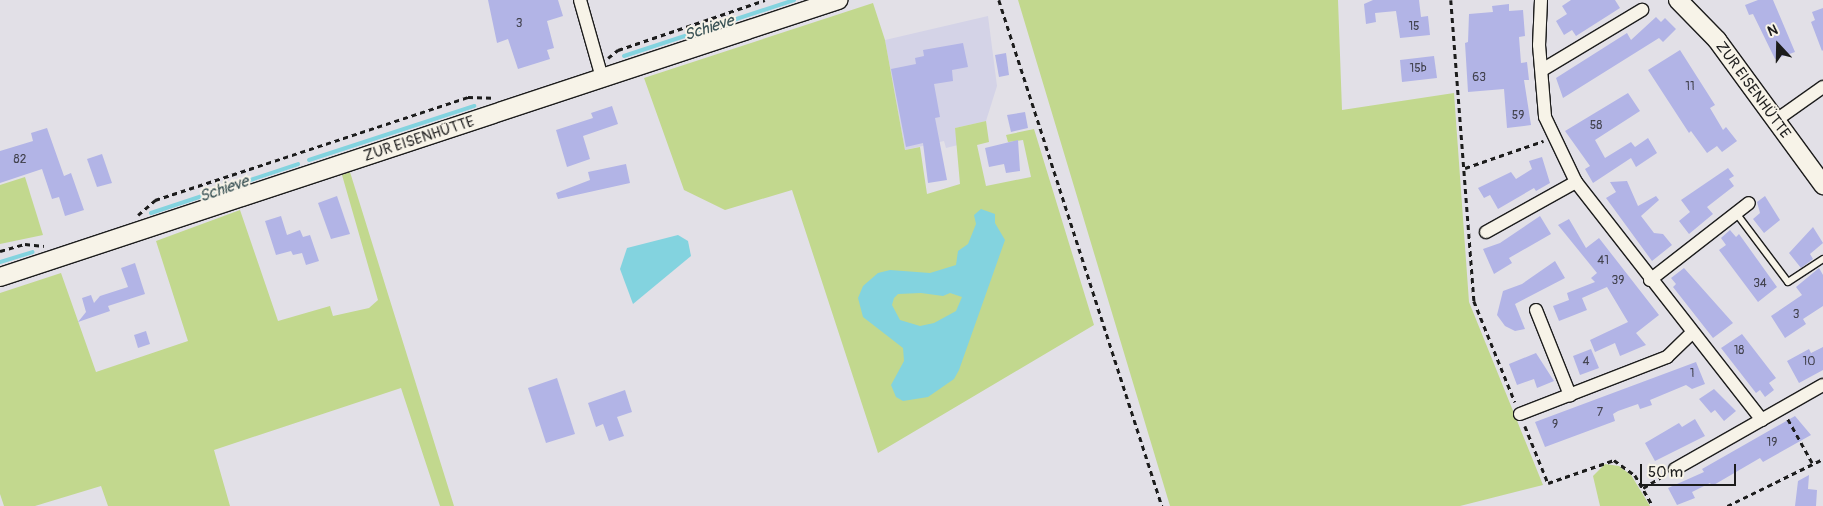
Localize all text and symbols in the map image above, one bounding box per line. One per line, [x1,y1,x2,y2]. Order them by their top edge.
water label: Schieve [682,11,736,45]
house number: 3 [516,17,522,31]
house number: 15 [1408,20,1420,34]
north arrow [1753,20,1803,70]
text: N [1765,21,1780,40]
street label: ZUR EISENHÜTTE [1712,38,1794,142]
house number: 15b [1409,62,1427,76]
house number: 63 [1472,71,1486,85]
house number: 11 [1685,80,1695,94]
house number: 59 [1512,109,1524,123]
street label: ZUR EISENHÜTTE [361,113,477,165]
house number: 58 [1590,119,1602,133]
house number: 82 [14,153,26,167]
water label: Schieve [197,172,251,206]
house number: 41 [1597,254,1609,268]
house number: 39 [1612,274,1624,288]
house number: 34 [1753,277,1767,291]
house number: 3 [1793,308,1799,322]
house number: 18 [1734,344,1744,358]
house number: 4 [1583,355,1589,369]
house number: 10 [1803,355,1815,369]
house number: 1 [1690,367,1694,381]
house number: 7 [1597,406,1603,420]
house number: 9 [1552,418,1558,432]
house number: 19 [1767,436,1777,450]
scale bar [1643,454,1739,486]
text: 50 m [1648,463,1683,482]

